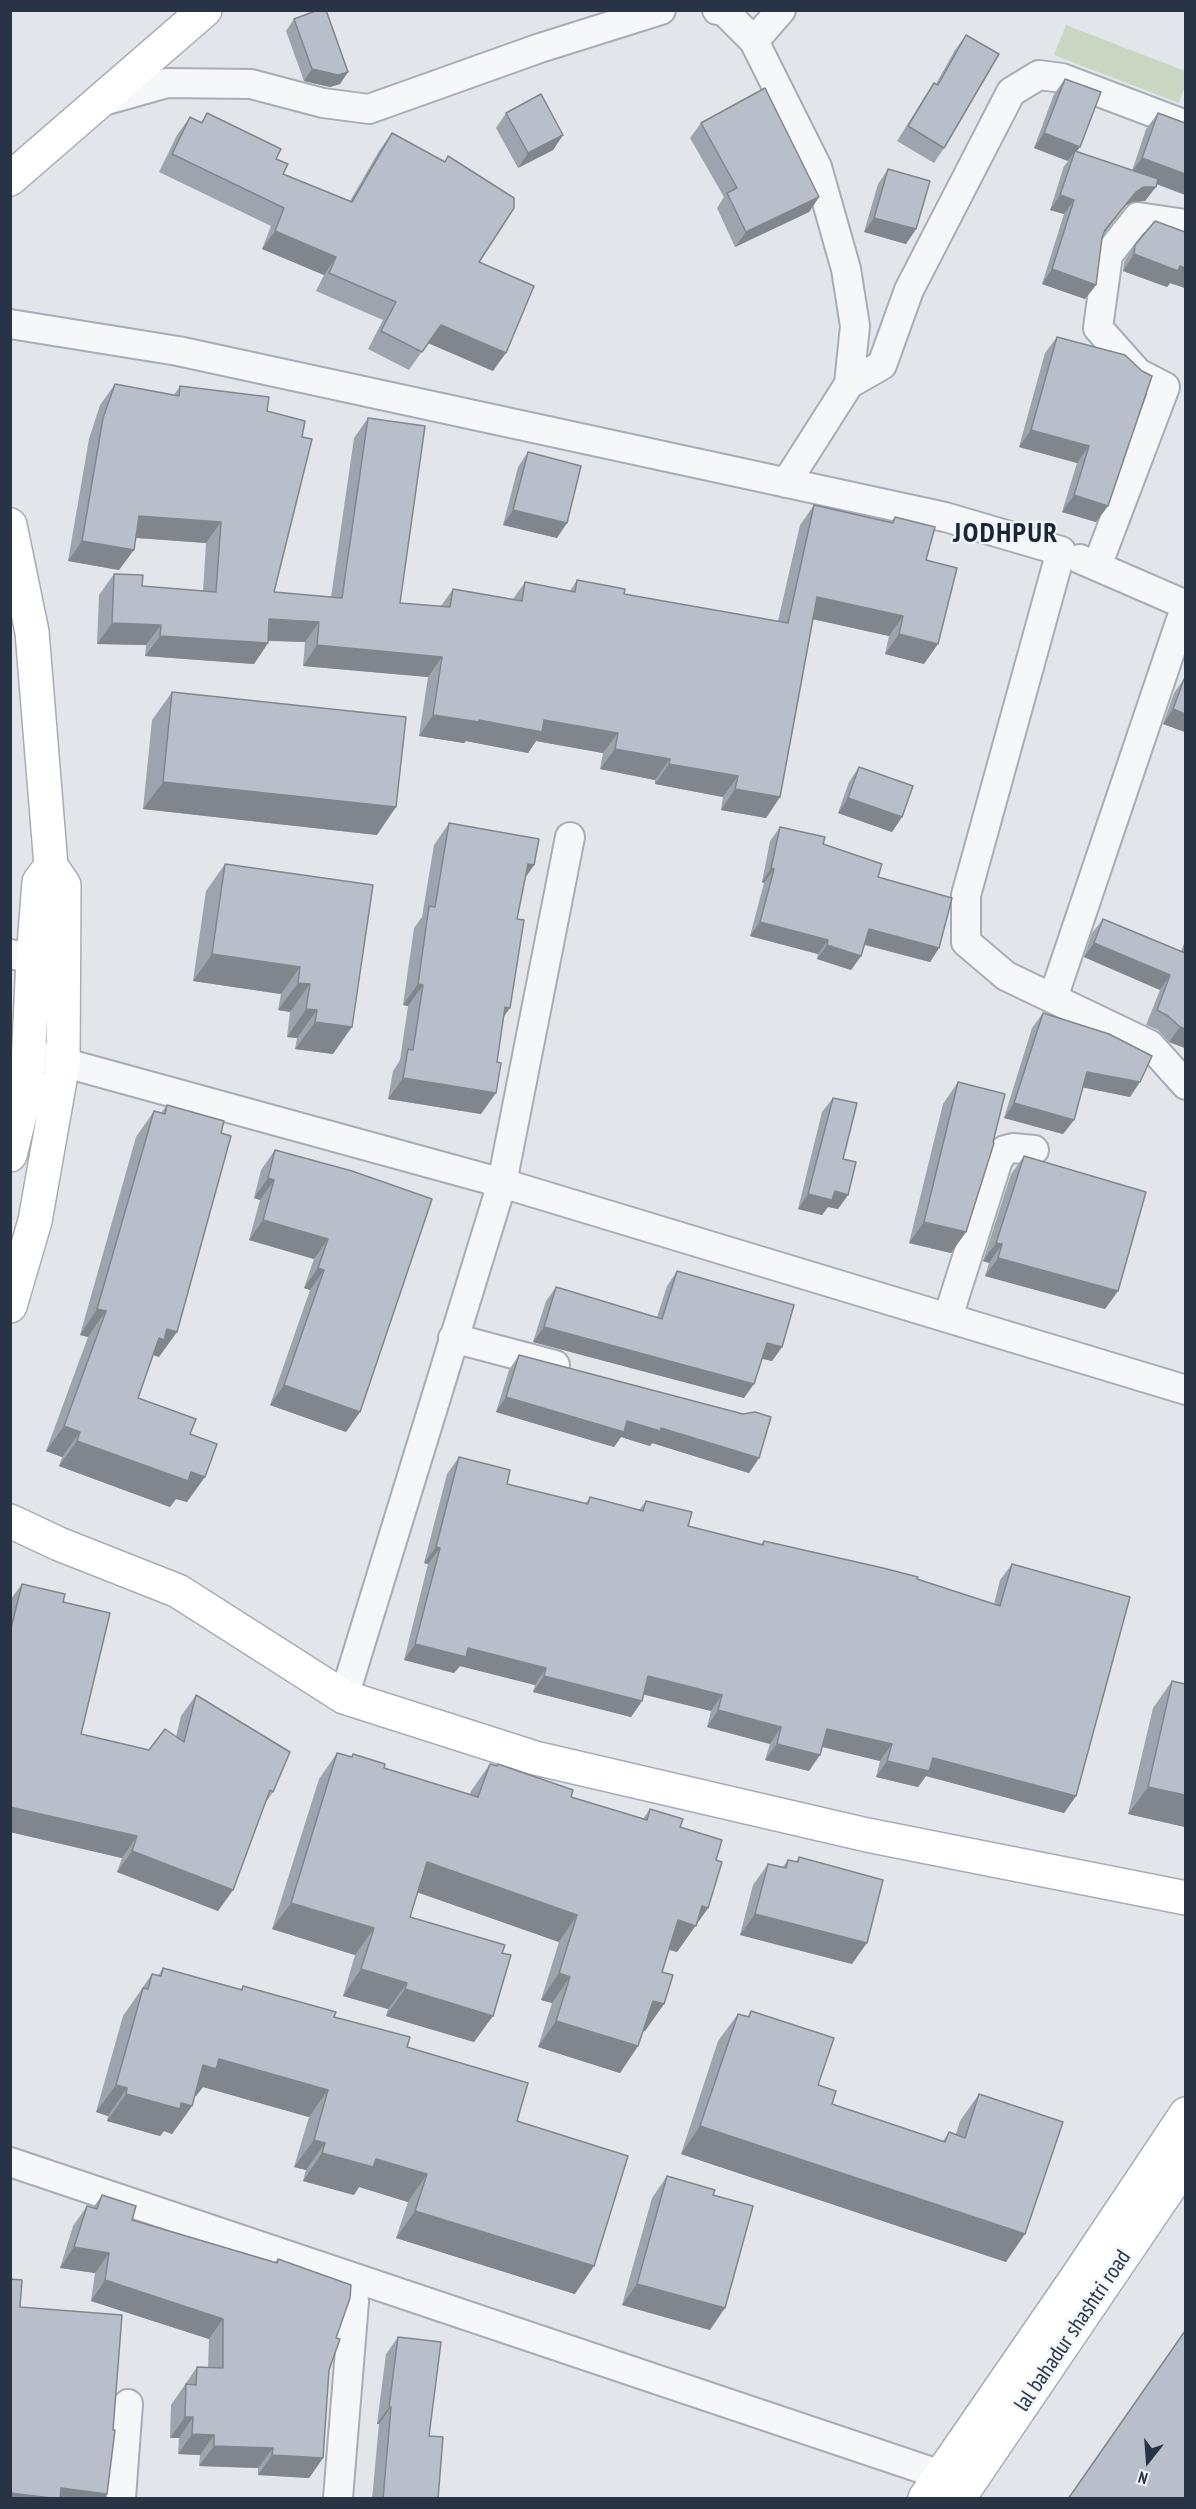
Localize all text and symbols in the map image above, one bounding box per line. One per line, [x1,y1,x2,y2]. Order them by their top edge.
district label: JODHPUR [953,517,1059,551]
street label: lal bahadur shashtri road [1009,2245,1137,2417]
north arrow [1118,2431,1178,2491]
text: N [1136,2467,1150,2489]

